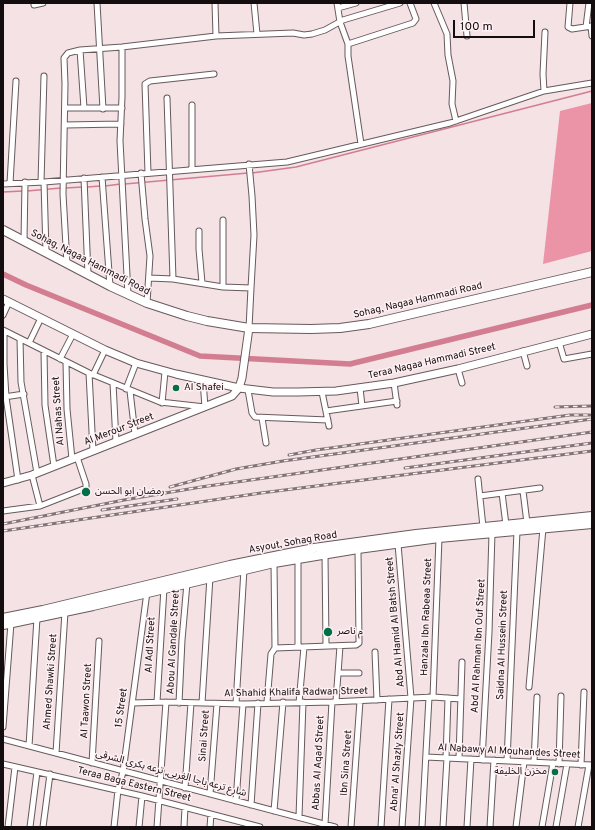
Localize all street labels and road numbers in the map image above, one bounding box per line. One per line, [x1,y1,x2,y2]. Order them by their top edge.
street label: Sohag, Nagaa Hammadi Road [28,228,152,298]
street label: Sohag, Nagaa Hammadi Road [352,280,484,322]
street label: Teraa Nagaa Hammadi Street [367,341,497,383]
street label: Al Nahas Street [51,376,67,446]
street label: Al Merour Street [82,411,156,449]
street label: Asyout, Sohag Road [248,529,338,557]
street label: Abd Al Hamid Al Batsh Street [384,556,408,688]
street label: Hanzala Ibn Rabeaa Street [419,558,435,676]
street label: Abd Al Rahman Ibn Ouf Street [469,579,489,713]
street label: Abou Al Gandale Street [165,589,183,695]
street label: Saidna Al Hussein Street [495,590,511,700]
street label: Al Adl Street [144,616,158,674]
street label: Ahmed Shawki Street [42,633,60,731]
street label: Al Taawon Street [79,663,95,739]
street label: Al Shahid Khalifa Radwan Street [224,686,368,700]
street label: 15 Street [113,687,131,729]
street label: Sinai Street [197,710,213,762]
street label: Abna' Al Shazly Street [389,712,407,812]
street label: Abbas Al Aqad Street [311,715,327,811]
street label: Ibn Sina Street [339,730,355,796]
street label: Al Nabawy Al Mouhandes Street [437,742,581,762]
street label: شارع ترعه باجا الغربى, ترعه بكرى الشرقى [94,748,248,800]
street label: Teraa Baga Eastern Street [76,765,192,805]

